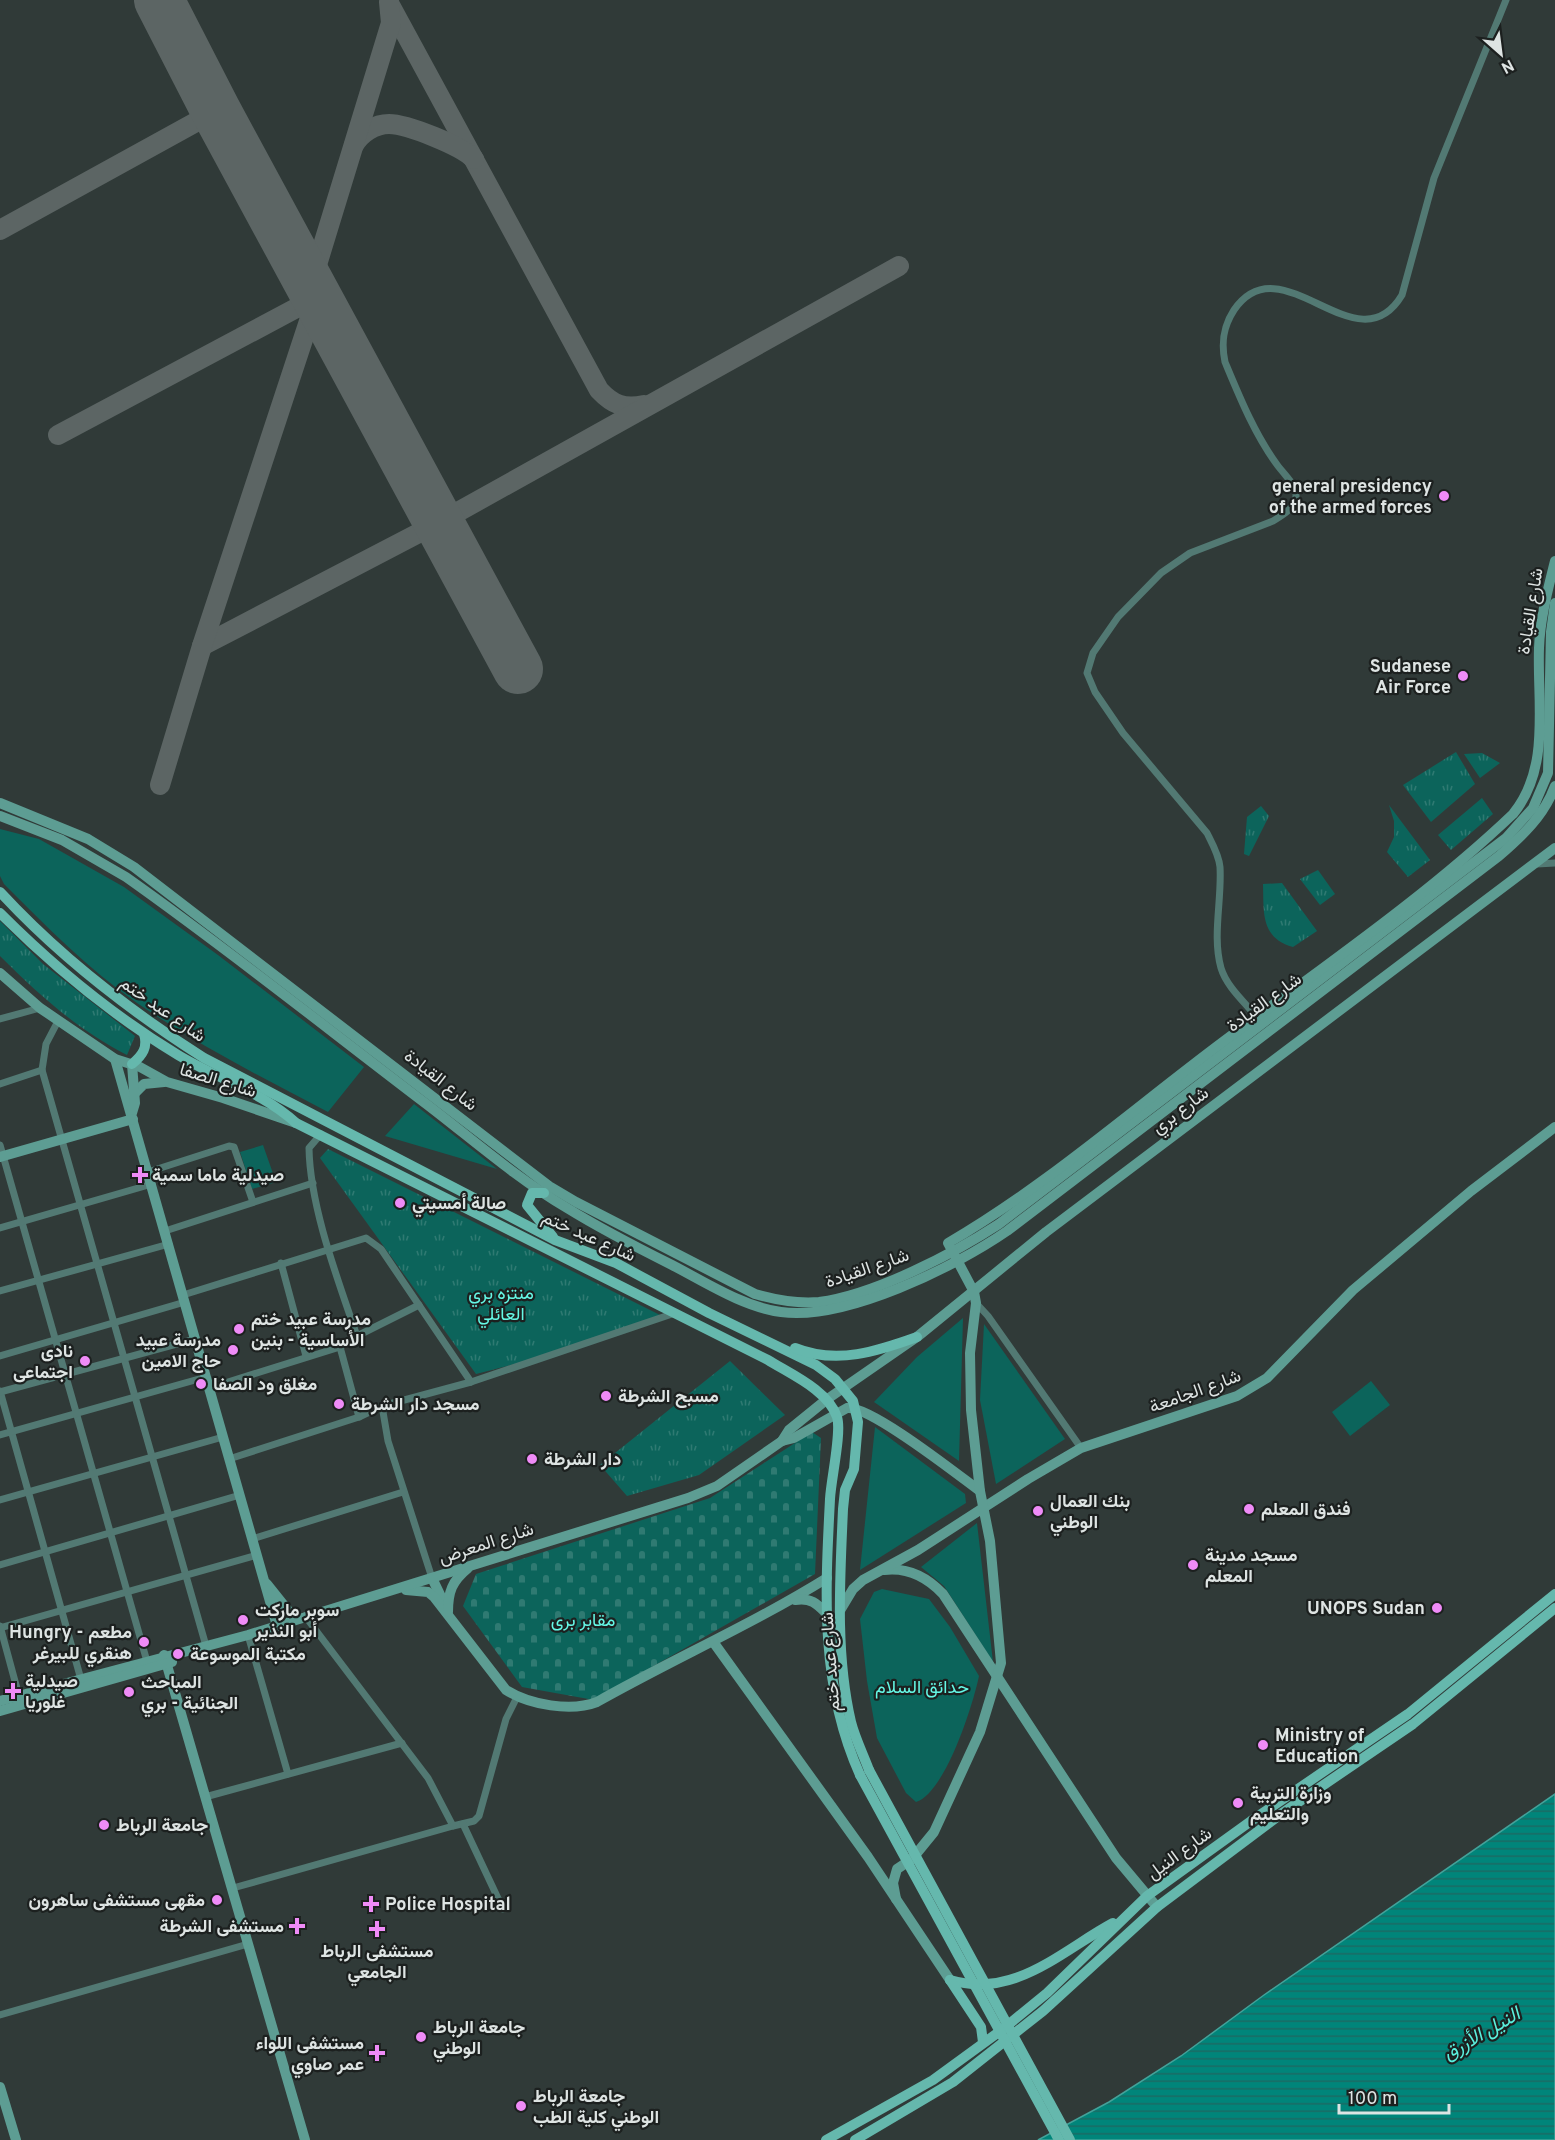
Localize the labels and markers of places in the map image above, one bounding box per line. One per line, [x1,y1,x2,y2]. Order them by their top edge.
place label: general presidency of the armed forces [1269,476,1432,520]
marker: general presidency of the armed forces [1437,489,1451,503]
place label: Sudanese Air Force [1370,656,1451,700]
marker: Sudanese Air Force [1456,669,1470,683]
place label: صيدلية ماما سمية [152,1165,284,1188]
marker: صيدلية ماما سمية [133,1168,147,1182]
place label: صالة أمسيتي [412,1193,506,1218]
marker: صالة أمسيتي [393,1196,407,1210]
place label: مدرسة عبيد ختم الأساسية - بنين [251,1309,371,1353]
marker: مدرسة عبيد ختم الأساسية - بنين [232,1322,246,1336]
place label: مدرسة عبيد حاج الامين [136,1330,221,1374]
place label: نادى اجتماعى [13,1341,73,1385]
marker: مدرسة عبيد حاج الامين [226,1343,240,1357]
marker: نادى اجتماعى [78,1354,92,1368]
place label: مغلق ود الصفا [213,1374,317,1397]
marker: مغلق ود الصفا [194,1377,208,1391]
place label: مسبح الشرطة [618,1386,719,1409]
marker: مسبح الشرطة [599,1389,613,1403]
place label: مسجد دار الشرطة [351,1394,480,1417]
marker: مسجد دار الشرطة [332,1397,346,1411]
place label: دار الشرطة [544,1449,621,1472]
marker: دار الشرطة [525,1452,539,1466]
place label: بنك العمال الوطني [1050,1491,1130,1537]
place label: فندق المعلم [1261,1499,1351,1522]
marker: فندق المعلم [1242,1502,1256,1516]
marker: بنك العمال الوطني [1031,1504,1045,1518]
place label: مسجد مدينة المعلم [1205,1545,1298,1589]
marker: مسجد مدينة المعلم [1186,1558,1200,1572]
place label: UNOPS Sudan [1307,1598,1425,1621]
place label: سوبر ماركت أبو النذير [254,1600,339,1644]
marker: UNOPS Sudan [1430,1601,1444,1615]
marker: سوبر ماركت أبو النذير [236,1613,250,1627]
place label: Hungry - مطعم هنقري للبيرغر [9,1622,132,1668]
marker: Hungry - مطعم هنقري للبيرغر [137,1635,151,1649]
place label: مكتبة الموسوعة [190,1644,306,1667]
marker: مكتبة الموسوعة [171,1647,185,1661]
place label: صيدلية غلوريا [25,1671,78,1715]
place label: المباحث الجنائية - بري [141,1672,238,1718]
marker: صيدلية غلوريا [6,1684,20,1698]
marker: المباحث الجنائية - بري [122,1685,136,1699]
place label: Ministry of Education [1275,1725,1365,1769]
marker: Ministry of Education [1256,1738,1270,1752]
place label: وزارة التربية والتعليم [1250,1783,1331,1827]
marker: وزارة التربية والتعليم [1231,1796,1245,1810]
place label: جامعة الرباط [116,1815,208,1838]
marker: جامعة الرباط [97,1818,111,1832]
place label: مقهى مستشفى ساهرون [29,1890,205,1913]
marker: مقهى مستشفى ساهرون [210,1893,224,1907]
place label: Police Hospital [385,1894,511,1917]
marker: Police Hospital [362,1895,380,1913]
place label: مستشفى الشرطة [160,1916,284,1939]
marker: مستشفى الشرطة [288,1917,306,1935]
marker: مستشفى الرباط الجامعي [368,1920,386,1938]
place label: مستشفى الرباط الجامعي [321,1941,434,1987]
place label: جامعة الرباط الوطني [433,2017,525,2063]
marker: جامعة الرباط الوطني [414,2030,428,2044]
place label: مستشفى اللواء عمر صاوي [256,2033,364,2079]
marker: مستشفى اللواء عمر صاوي [368,2044,386,2062]
place label: جامعة الرباط الوطني كلية الطب [533,2086,659,2132]
marker: جامعة الرباط الوطني كلية الطب [514,2099,528,2113]

